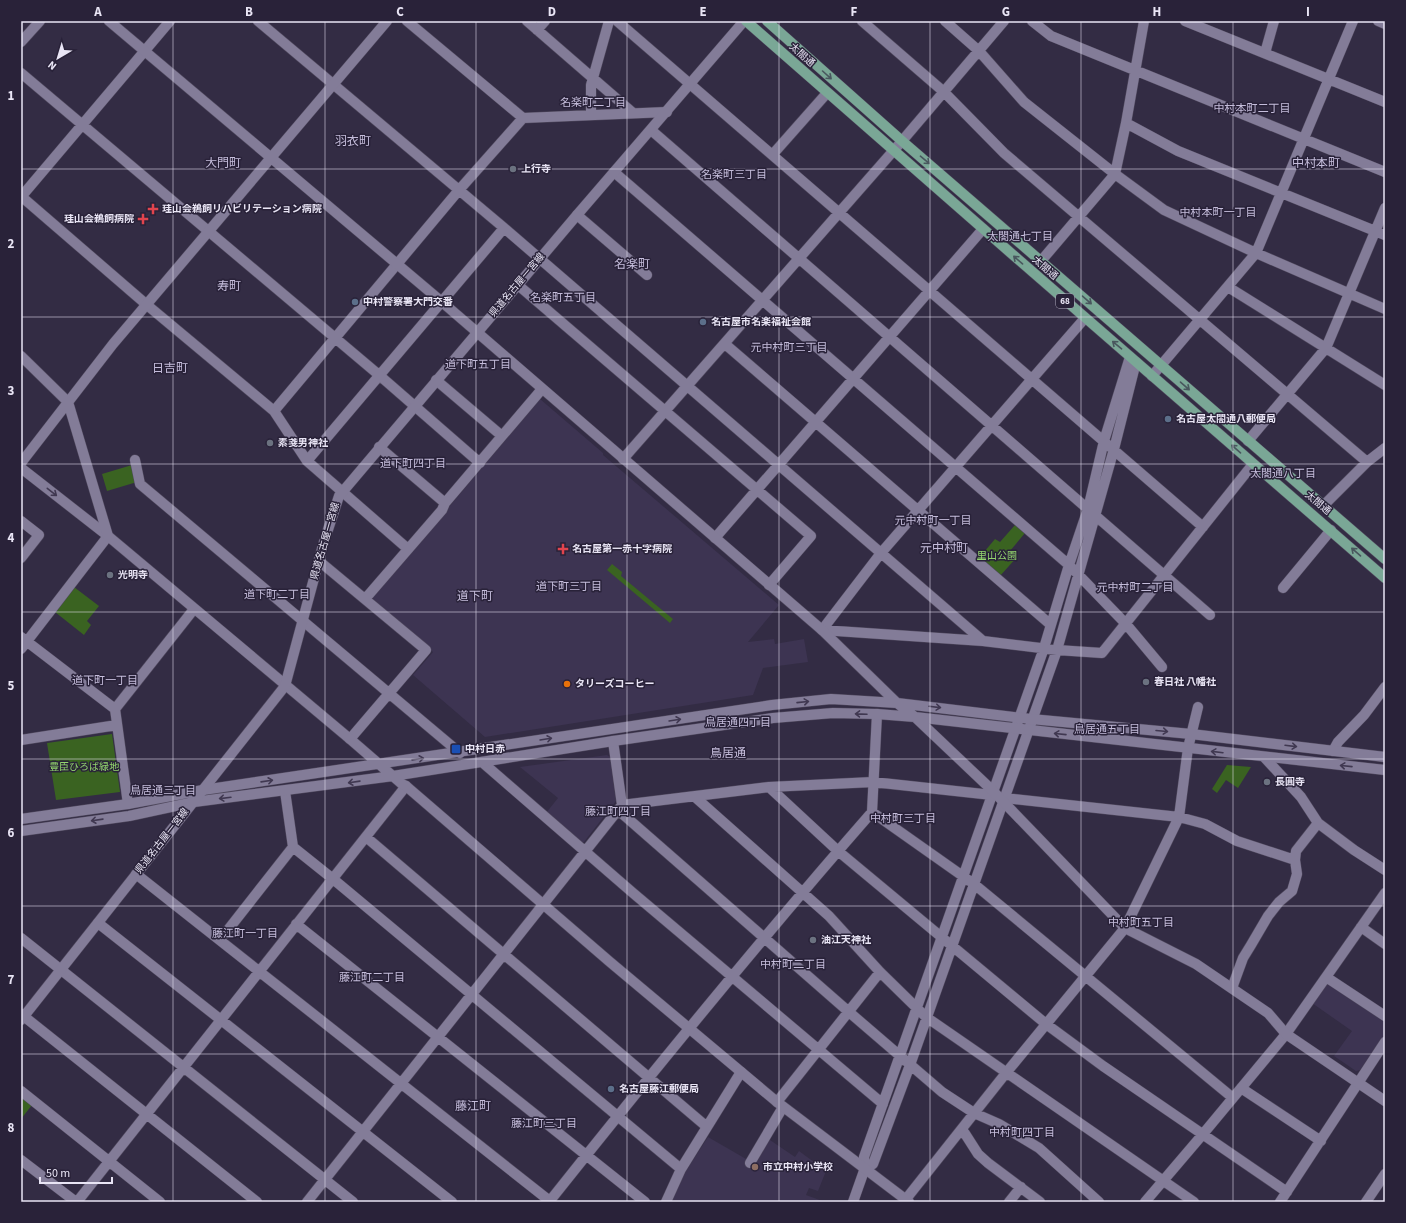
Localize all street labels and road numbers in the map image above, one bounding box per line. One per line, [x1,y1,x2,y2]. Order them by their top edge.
street label: 太閤通 [786,40,818,70]
street label: 県道名古屋一宮線 [486,250,548,320]
street label: 太閤通 [1029,253,1061,283]
road number: 68 [1056,294,1074,308]
street label: 太閤通 [1302,488,1334,518]
street label: 県道名古屋一宮線 [307,501,343,581]
street label: 県道名古屋一宮線 [132,805,192,877]

